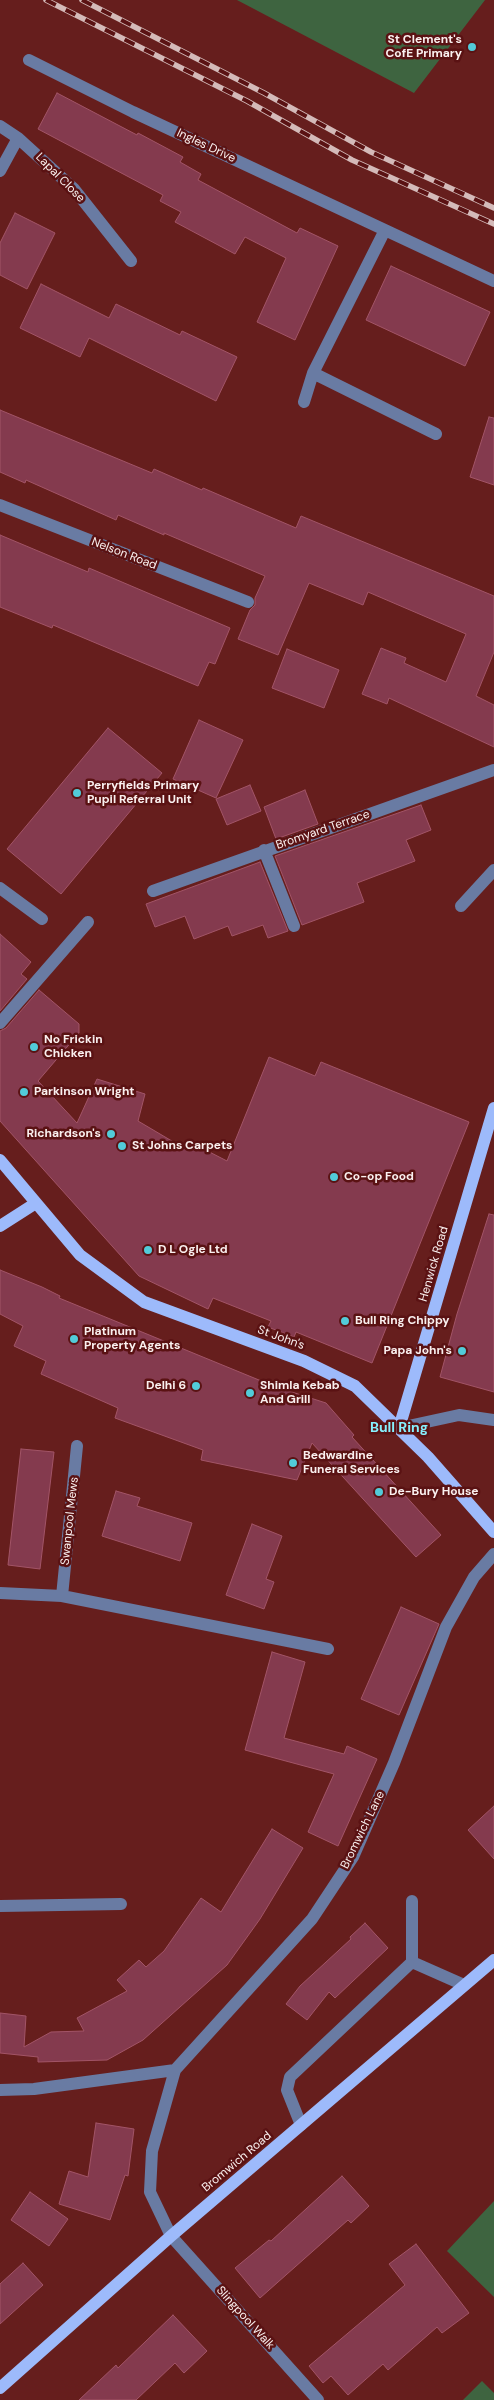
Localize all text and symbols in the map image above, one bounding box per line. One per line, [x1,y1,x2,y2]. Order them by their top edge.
place label: St Clement's CofE Primary [386,33,462,61]
marker: St Clement's CofE Primary [466,41,478,53]
street label: Ingles Drive [174,126,238,166]
street label: Lapal Close [32,150,88,206]
street label: Nelson Road [89,535,159,573]
place label: Perryfields Primary Pupil Referral Unit [87,779,199,807]
marker: Perryfields Primary Pupil Referral Unit [71,787,83,799]
street label: Bromyard Terrace [274,807,372,853]
place label: No Frickin Chicken [44,1033,103,1061]
marker: No Frickin Chicken [28,1041,40,1053]
place label: Parkinson Wright [34,1085,135,1099]
marker: Parkinson Wright [18,1086,30,1098]
place label: Richardson's [26,1127,101,1141]
marker: Richardson's [105,1128,117,1140]
place label: St Johns Carpets [132,1139,232,1153]
marker: St Johns Carpets [116,1140,128,1152]
place label: Co-op Food [344,1170,414,1184]
marker: Co-op Food [328,1171,340,1183]
street label: Henwick Road [416,1225,452,1303]
place label: D L Ogle Ltd [158,1243,228,1257]
marker: D L Ogle Ltd [142,1244,154,1256]
place label: Bull Ring Chippy [355,1314,449,1328]
marker: Bull Ring Chippy [339,1315,351,1327]
street label: St John's [255,1323,307,1353]
place label: Platinum Property Agents [84,1325,180,1353]
marker: Platinum Property Agents [68,1333,80,1345]
place label: Papa John's [384,1344,452,1358]
marker: Papa John's [456,1345,468,1357]
place label: Delhi 6 [146,1379,186,1393]
place label: Shimla Kebab And Grill [260,1379,340,1407]
marker: Delhi 6 [190,1380,202,1392]
marker: Shimla Kebab And Grill [244,1387,256,1399]
district label: Bull Ring [370,1420,428,1436]
place label: Bedwardine Funeral Services [303,1449,400,1477]
marker: Bedwardine Funeral Services [287,1457,299,1469]
street label: Swanpool Mews [58,1476,82,1566]
place label: De-Bury House [389,1485,479,1499]
marker: De-Bury House [373,1486,385,1498]
street label: Bromwich Lane [338,1789,388,1871]
street label: Bromwich Road [199,2129,275,2195]
street label: Slingpool Walk [213,2283,277,2353]

